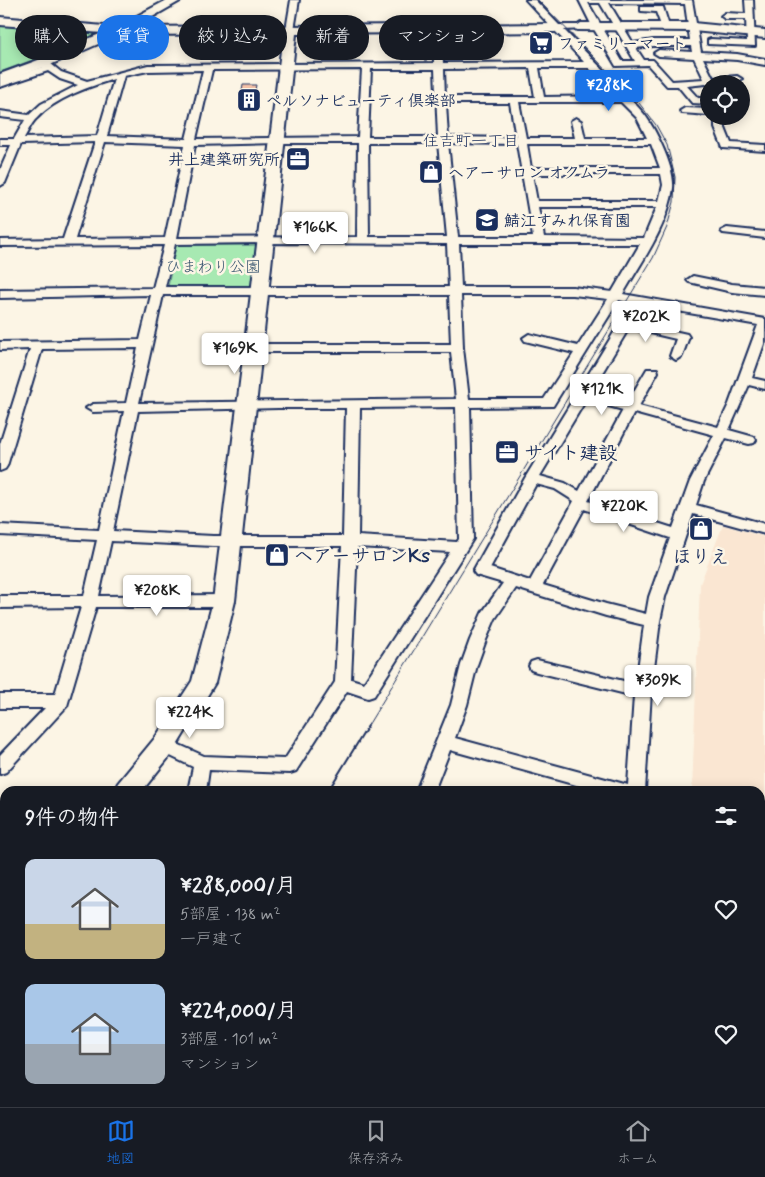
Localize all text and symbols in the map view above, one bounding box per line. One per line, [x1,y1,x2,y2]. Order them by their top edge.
chip: 購入 [15,15,87,60]
chip: 賃貸 [97,15,169,60]
chip: 絞り込み [179,15,287,60]
chip: 新着 [297,15,369,60]
chip: マンション [379,15,504,60]
supermarket icon: ファミリーマート [528,30,554,56]
place label: ファミリーマート [558,34,687,55]
pin: ¥288K [574,70,644,112]
text: ¥288K [586,75,632,96]
map controls [700,75,750,125]
button: locate [700,75,750,125]
building icon: ペルソナビューティ倶楽部 [236,87,262,113]
place label: ペルソナビューティ倶楽部 [266,91,456,112]
district label: 住吉町一丁目 [423,131,519,152]
office icon: 井上建築研究所 [285,146,311,172]
place label: 井上建築研究所 [168,150,280,171]
shop icon: ヘアーサロン オクムラ [418,159,444,185]
place label: ヘアーサロン オクムラ [448,163,611,184]
school or university icon: 鯖江すみれ保育園 [474,207,500,233]
place label: 鯖江すみれ保育園 [504,211,631,232]
pin: ¥166K [280,212,350,254]
text: ¥166K [293,217,337,238]
park label: ひまわり公園 [165,257,261,278]
pin: ¥202K [611,300,681,343]
text: ¥202K [622,306,670,327]
pin: ¥169K [200,332,270,375]
text: ¥169K [213,338,257,359]
pin: ¥121K [567,374,637,416]
text: ¥121K [581,379,623,400]
office icon: サイト建設 [494,439,520,465]
place label: サイト建設 [524,441,618,466]
pin: ¥220K [589,490,659,533]
text: ¥220K [601,496,647,517]
shop icon: ほりえ [688,516,714,542]
shop icon: ヘアーサロンKs [264,542,290,568]
place label: ヘアーサロンKs [294,544,430,569]
place label: ほりえ [672,545,730,570]
pin: ¥208K [122,574,192,617]
text: ¥208K [134,580,180,601]
pin: ¥309K [623,664,693,707]
text: ¥309K [635,670,681,691]
pin: ¥224K [155,696,225,739]
text: ¥224K [167,702,213,723]
icon: filters [712,802,740,830]
text: 9件の物件 [25,804,119,832]
text: ¥288,000/月 [180,872,296,900]
icon: home [65,879,125,939]
icon: heart [712,895,740,923]
text: 5部屋 · 138 m² [180,904,281,925]
text: 一戸建て [180,929,244,950]
text: ¥224,000/月 [180,997,297,1025]
icon: home [65,1004,125,1064]
icon: heart [712,1020,740,1048]
text: 3部屋 · 101 m² [180,1029,278,1050]
text: マンション [180,1054,259,1075]
tab: 地図 [107,1117,135,1168]
tab: 保存済み [348,1117,404,1168]
tab: ホーム [617,1117,658,1168]

